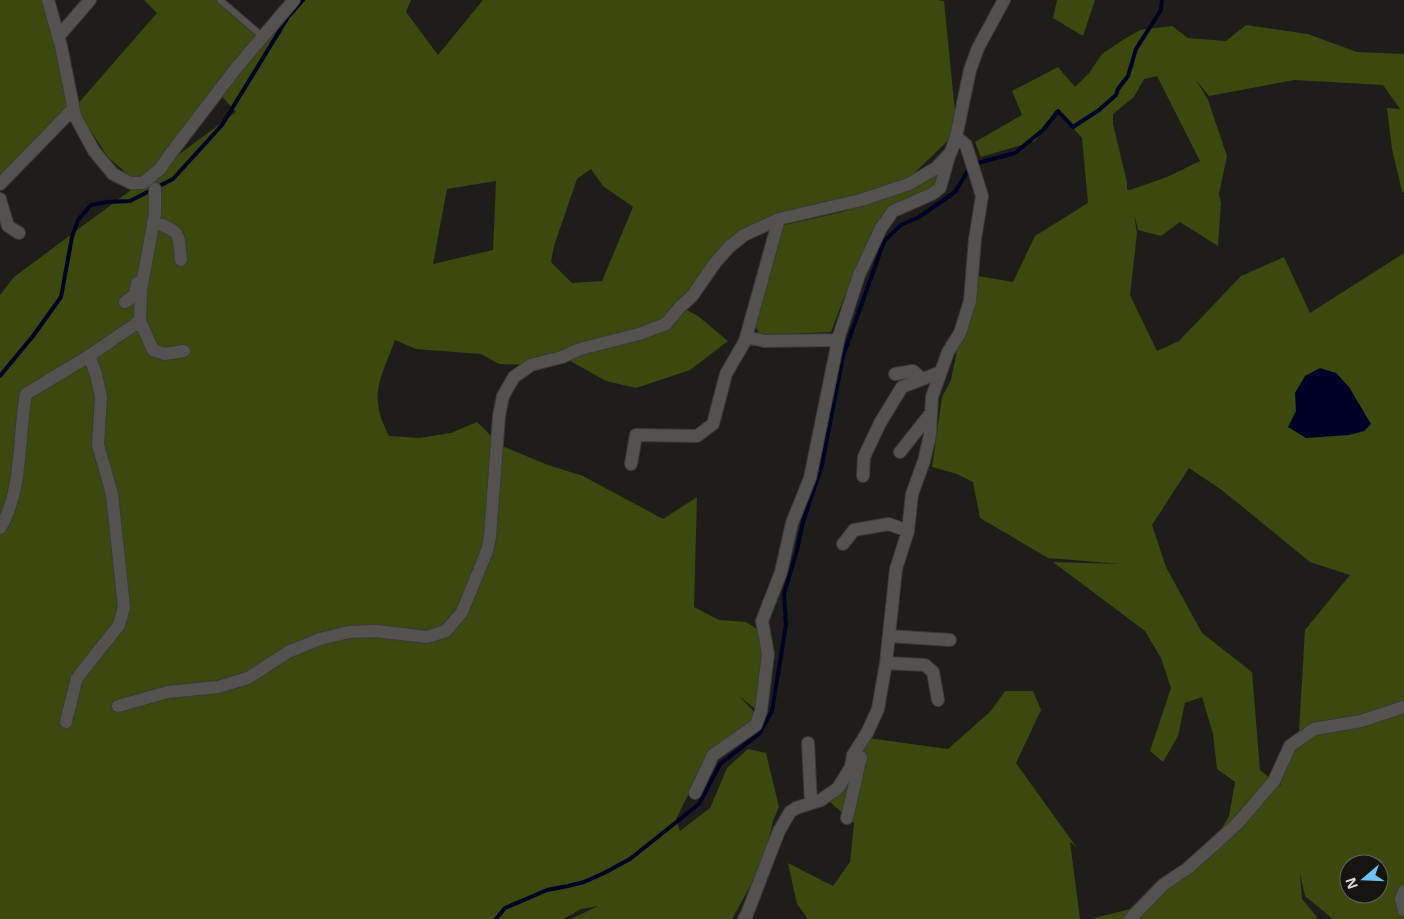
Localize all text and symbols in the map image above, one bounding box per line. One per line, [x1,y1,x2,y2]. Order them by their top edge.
north arrow [1339,854,1389,904]
text: N [1340,875,1362,892]

